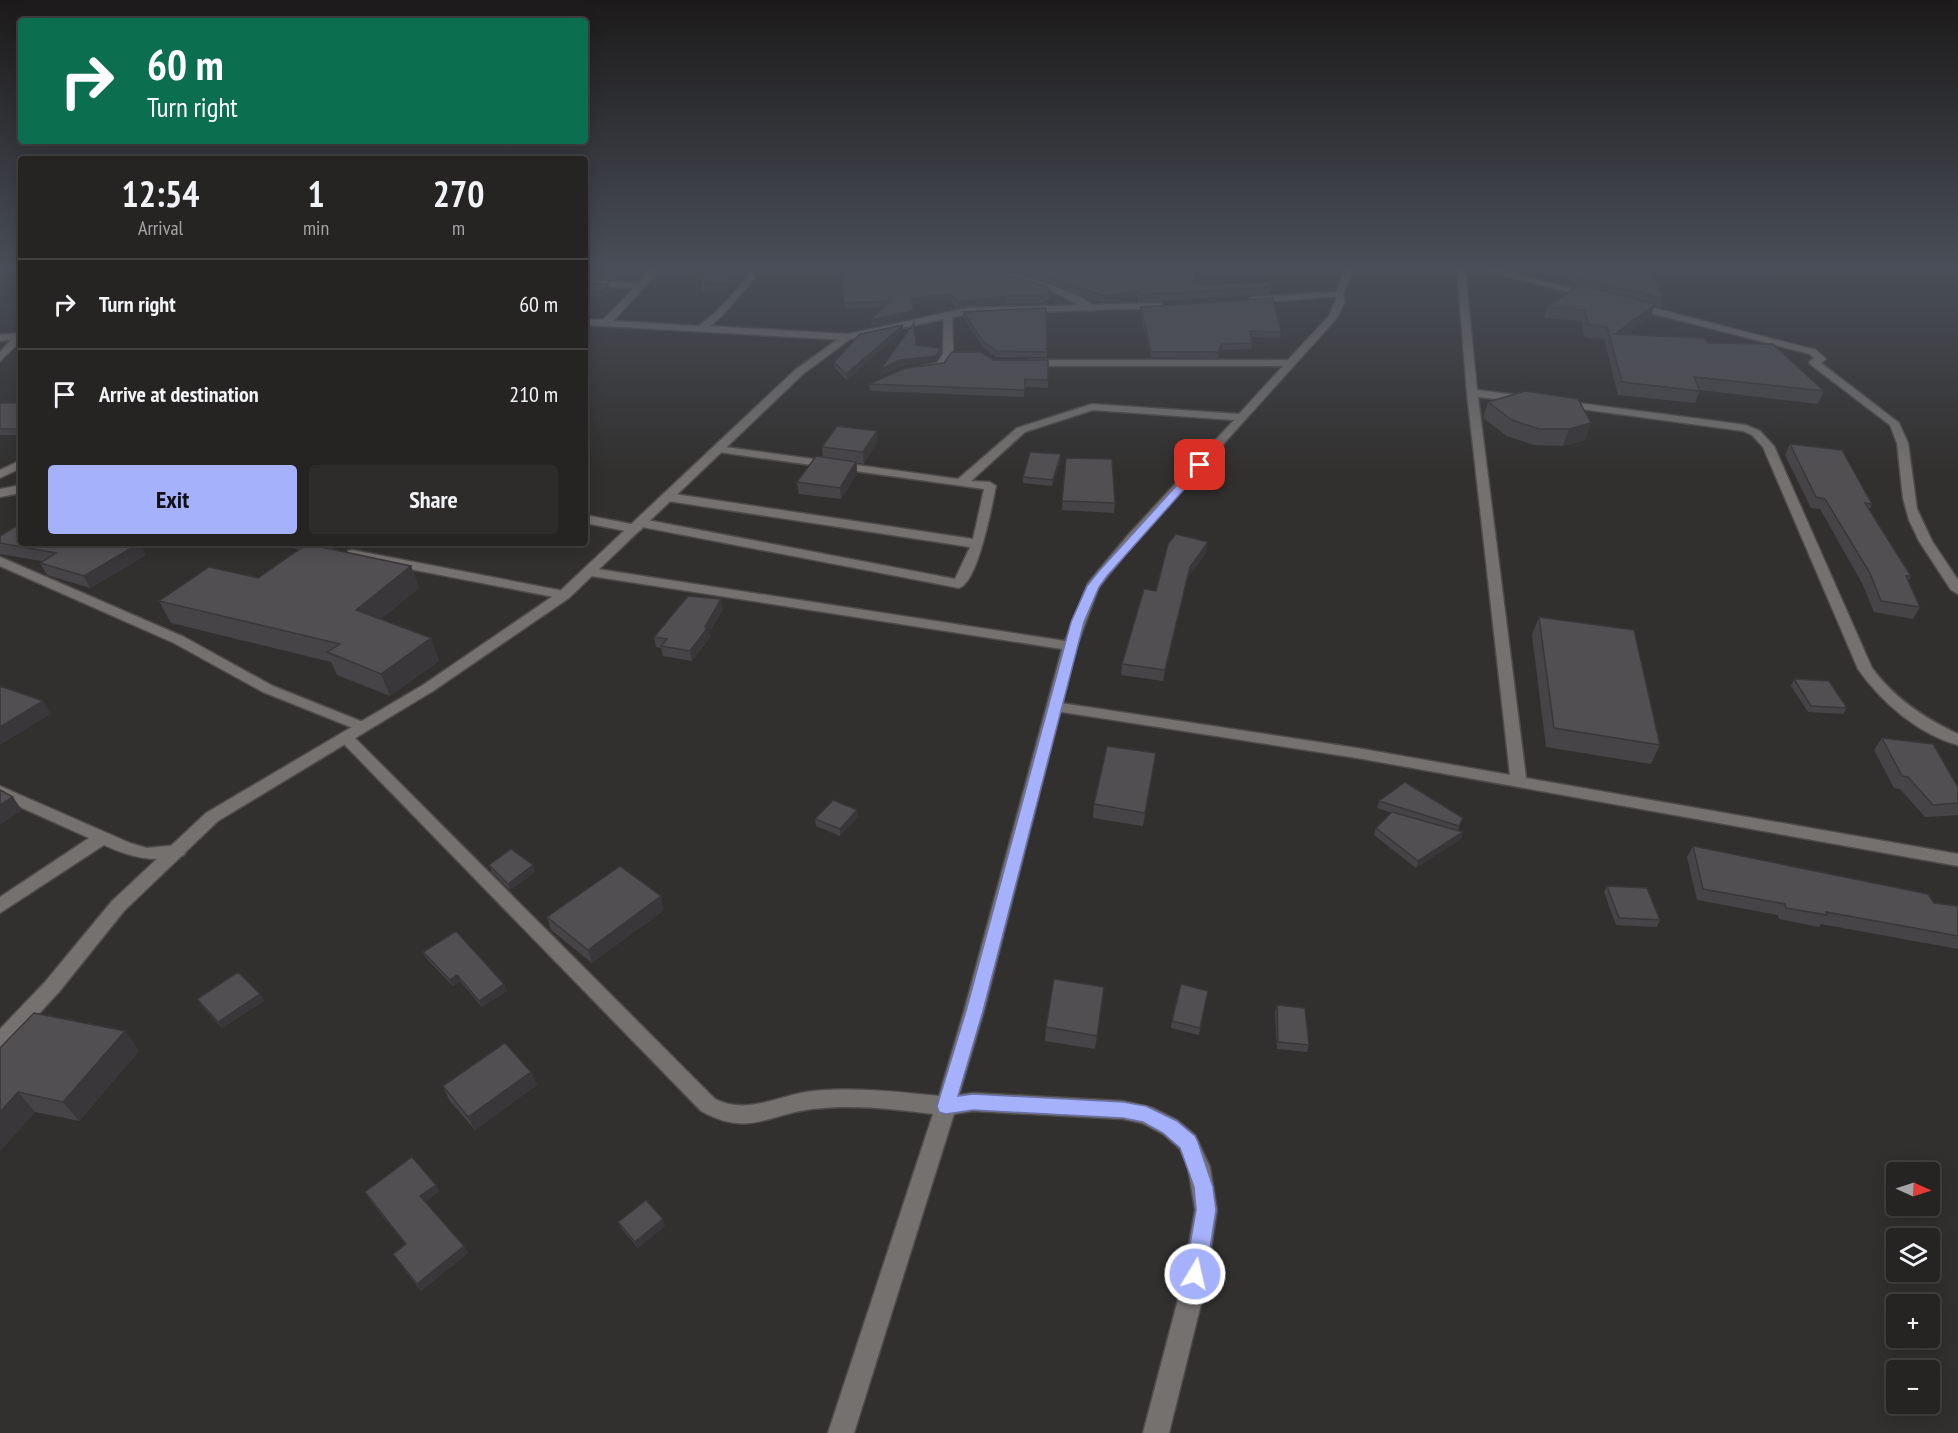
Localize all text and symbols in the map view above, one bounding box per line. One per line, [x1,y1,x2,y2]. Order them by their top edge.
text: 60 m [147,37,224,92]
icon: right [48,42,126,120]
text: Turn right [147,90,238,124]
text: 12:54 [122,170,199,217]
text: 1 [307,170,325,217]
text: 270 [433,170,484,217]
text: Arrival [138,215,183,241]
text: min [303,215,329,241]
text: m [452,215,465,241]
icon: right [48,288,81,321]
text: Turn right [99,290,176,318]
text: 60 m [519,290,558,318]
icon: arrive [48,378,81,411]
text: Arrive at destination [99,380,259,408]
text: 210 m [509,380,558,408]
pin [1174,439,1225,490]
icon: arrive [1183,448,1216,481]
button: Exit [48,465,297,534]
button: Share [309,465,558,534]
north arrow [1886,1162,1940,1216]
map controls [1886,1162,1940,1414]
button: layers [1886,1228,1940,1282]
position arrow [1163,1242,1227,1306]
button: + [1886,1294,1940,1348]
button: − [1886,1360,1940,1414]

